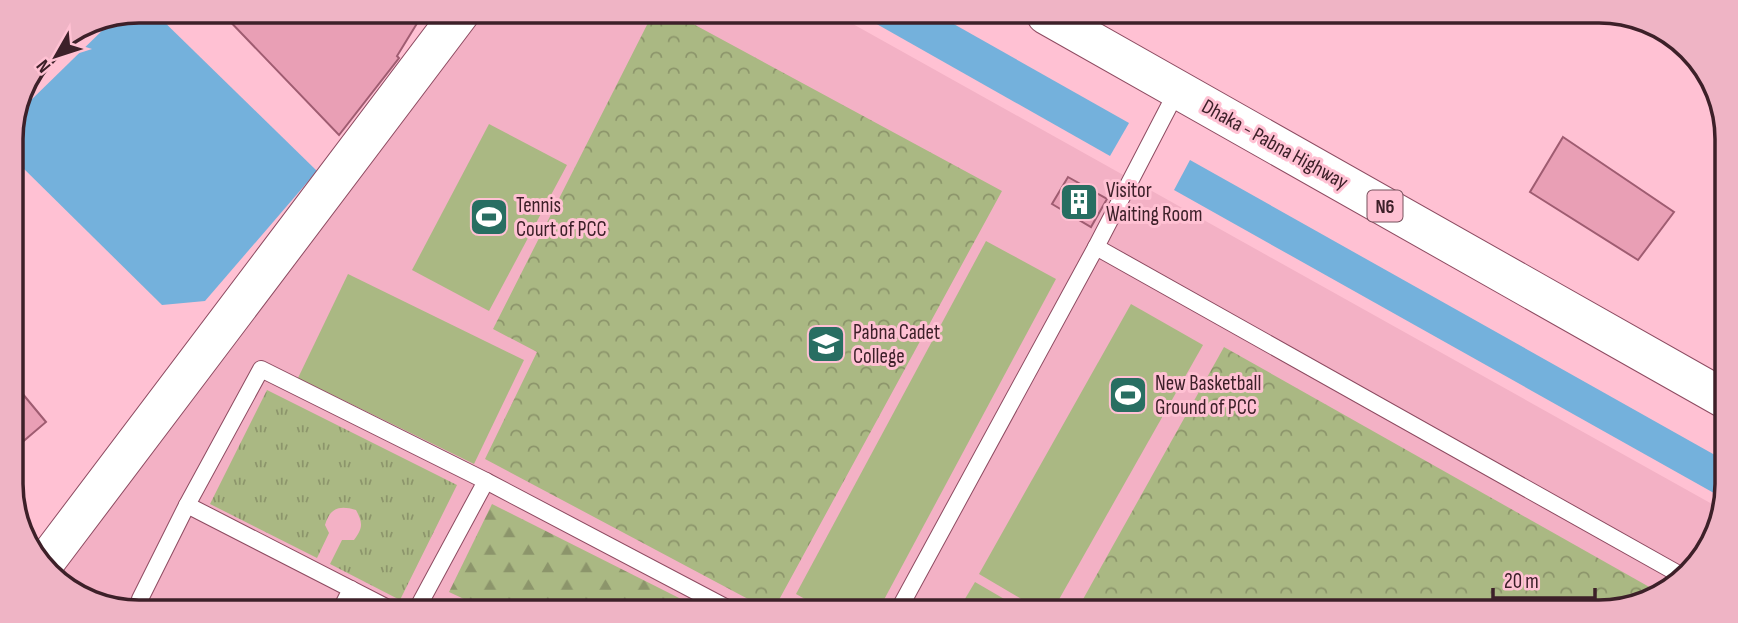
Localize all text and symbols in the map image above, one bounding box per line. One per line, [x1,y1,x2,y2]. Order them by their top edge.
north arrow [21,21,91,91]
text: N [32,55,56,77]
street label: Dhaka - Pabna Highway [1197,94,1352,195]
place label: Visitor Waiting Room [1106,178,1202,227]
building icon: Visitor Waiting Room [1058,181,1100,223]
road number: N6 [1368,190,1402,222]
place label: Tennis Court of PCC [516,193,607,242]
sports icon: Tennis Court of PCC [468,196,510,238]
place label: Pabna Cadet College [853,320,940,369]
school or university icon: Pabna Cadet College [805,323,847,365]
place label: New Basketball Ground of PCC [1155,371,1261,420]
sports icon: New Basketball Ground of PCC [1107,374,1149,416]
scale bar [1493,556,1594,600]
text: 20 m [1504,569,1539,594]

